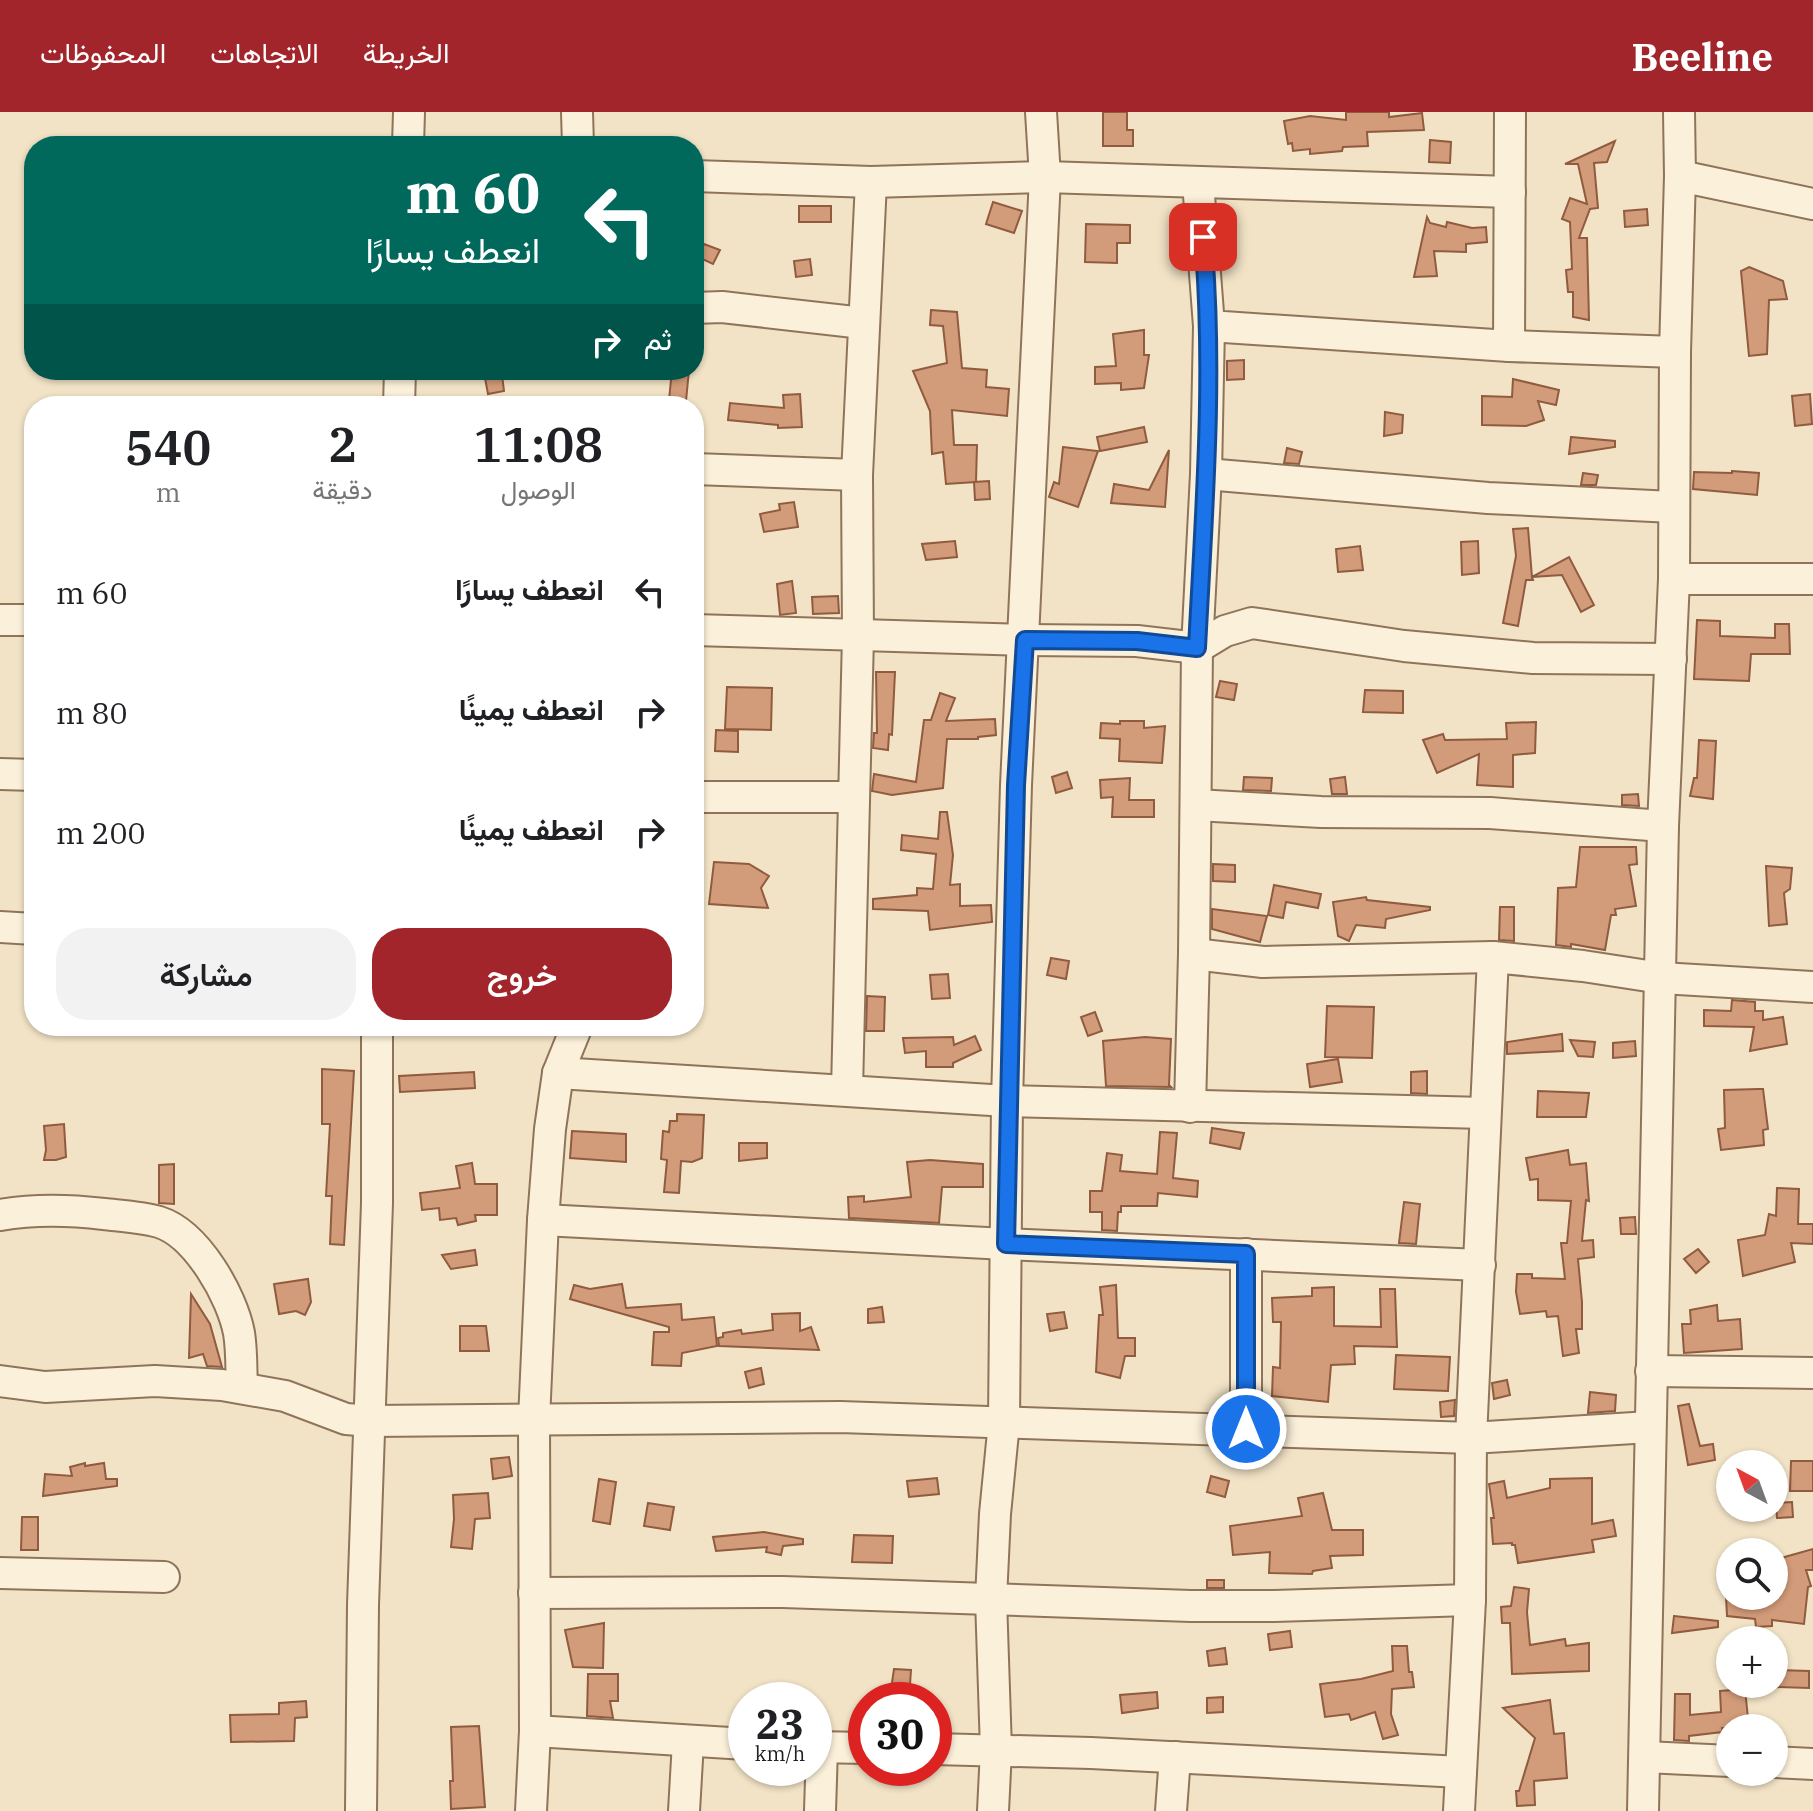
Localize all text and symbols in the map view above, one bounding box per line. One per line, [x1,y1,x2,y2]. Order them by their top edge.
text: Beeline [1631,32,1773,81]
text: المحفوظات [40,34,166,71]
text: الاتجاهات [210,34,319,71]
text: الخريطة [363,34,449,71]
text: 60 m [405,156,540,228]
icon: left [568,168,672,272]
pin [1169,203,1237,271]
icon: arrive [1181,215,1225,259]
text: انعطف يسارًا [365,226,540,273]
text: ثم [644,319,672,358]
icon: right [584,320,628,364]
text: 2 [328,413,357,475]
text: 11:08 [474,413,603,475]
text: 540 [125,416,211,478]
text: دقيقة [312,472,373,506]
text: الوصول [501,472,576,506]
text: m [156,475,181,509]
text: انعطف يسارًا [455,569,604,608]
icon: left [628,570,672,614]
text: 60 m [56,573,128,612]
text: انعطف يمينًا [459,689,604,728]
icon: right [628,690,672,734]
text: 80 m [56,693,128,732]
text: انعطف يمينًا [459,809,604,848]
icon: right [628,810,672,854]
text: 200 m [56,813,146,852]
button: مشاركة [56,928,356,1020]
button: خروج [372,928,672,1020]
position arrow [1204,1387,1288,1471]
north arrow [1716,1450,1788,1522]
map controls [1716,1450,1788,1786]
button: search [1716,1538,1788,1610]
button: + [1716,1626,1788,1698]
speed limit sign: 30 [848,1682,952,1786]
text: 23 [756,1698,804,1750]
button: − [1716,1714,1788,1786]
text: km/h [755,1740,805,1767]

